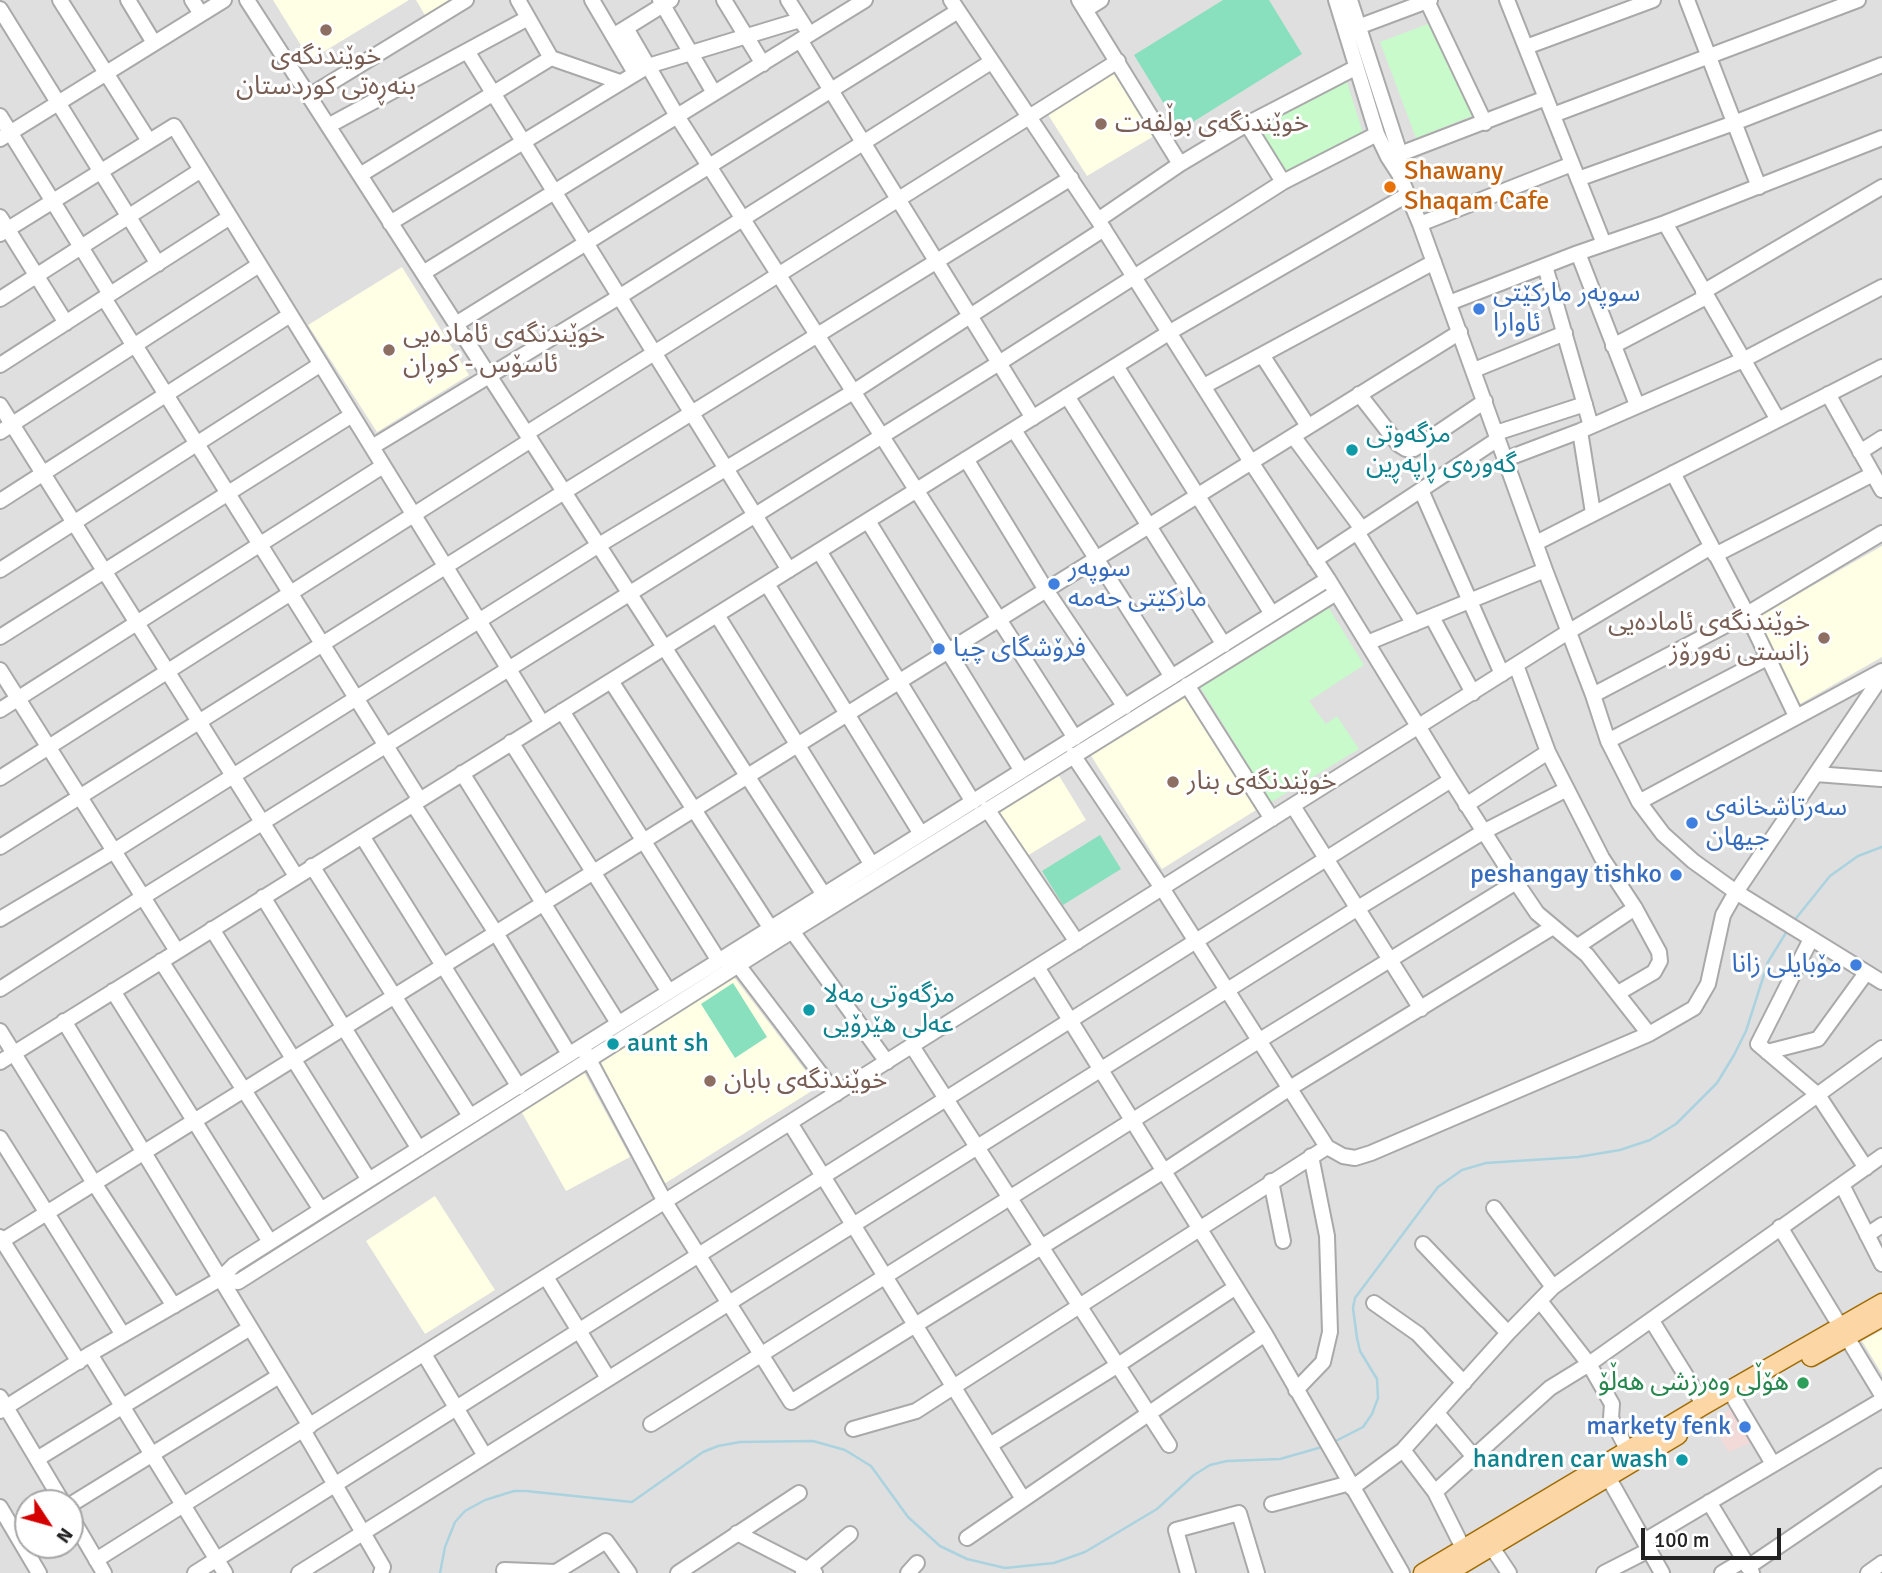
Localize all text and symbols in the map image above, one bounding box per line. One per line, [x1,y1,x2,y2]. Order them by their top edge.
marker: خوێندنگەی بنەڕەتی کوردستان [318,22,334,38]
place label: خوێندنگەی بنەڕەتی کوردستان [236,41,416,102]
place label: خوێندنگەی بوڵفەت [1115,108,1309,140]
marker: خوێندنگەی بوڵفەت [1093,116,1109,132]
place label: Shawany Shaqam Cafe [1404,156,1549,218]
marker: Shawany Shaqam Cafe [1382,179,1398,195]
place label: سوپەر مارکێتی ئاوارا [1493,278,1640,340]
marker: سوپەر مارکێتی ئاوارا [1471,301,1487,317]
place label: خوێندنگەی ئامادەیی ئاسۆس - کوڕان [403,319,605,380]
marker: خوێندنگەی ئامادەیی ئاسۆس - کوڕان [381,342,397,358]
place label: مزگەوتی گەورەی ڕاپەڕین [1366,419,1516,480]
marker: مزگەوتی گەورەی ڕاپەڕین [1344,442,1360,458]
place label: سوپەر مارکێتی حەمە [1068,553,1207,614]
marker: سوپەر مارکێتی حەمە [1046,576,1062,592]
place label: خوێندنگەی ئامادەیی زانستی نەورۆز [1608,607,1810,668]
marker: خوێندنگەی ئامادەیی زانستی نەورۆز [1816,630,1832,646]
place label: فرۆشگای چیا [953,633,1086,665]
marker: فرۆشگای چیا [931,641,947,657]
place label: خوێندنگەی بنار [1187,766,1336,798]
marker: خوێندنگەی بنار [1165,774,1181,790]
place label: سەرتاشخانەی جیهان [1706,792,1847,854]
marker: سەرتاشخانەی جیهان [1684,815,1700,831]
place label: peshangay tishko [1470,859,1662,891]
marker: peshangay tishko [1668,867,1684,883]
place label: مۆبایلی زانا [1731,949,1842,981]
marker: مۆبایلی زانا [1848,957,1864,973]
place label: مزگەوتی مەلا عەلی هێرۆیی [823,979,955,1040]
marker: مزگەوتی مەلا عەلی هێرۆیی [801,1002,817,1018]
place label: aunt sh [627,1028,709,1060]
marker: aunt sh [605,1036,621,1052]
place label: خوێندنگەی بابان [724,1065,887,1097]
marker: خوێندنگەی بابان [702,1073,718,1089]
place label: ھۆڵی وەرزشی ھەڵۆ [1598,1367,1789,1399]
marker: ھۆڵی وەرزشی ھەڵۆ [1795,1375,1811,1391]
place label: markety fenk [1586,1411,1731,1443]
marker: markety fenk [1737,1419,1753,1435]
place label: handren car wash [1473,1444,1668,1476]
marker: handren car wash [1674,1452,1690,1468]
north arrow [14,1489,84,1559]
scale bar [1644,1514,1784,1558]
text: N [51,1523,78,1548]
text: 100 m [1654,1527,1709,1553]

